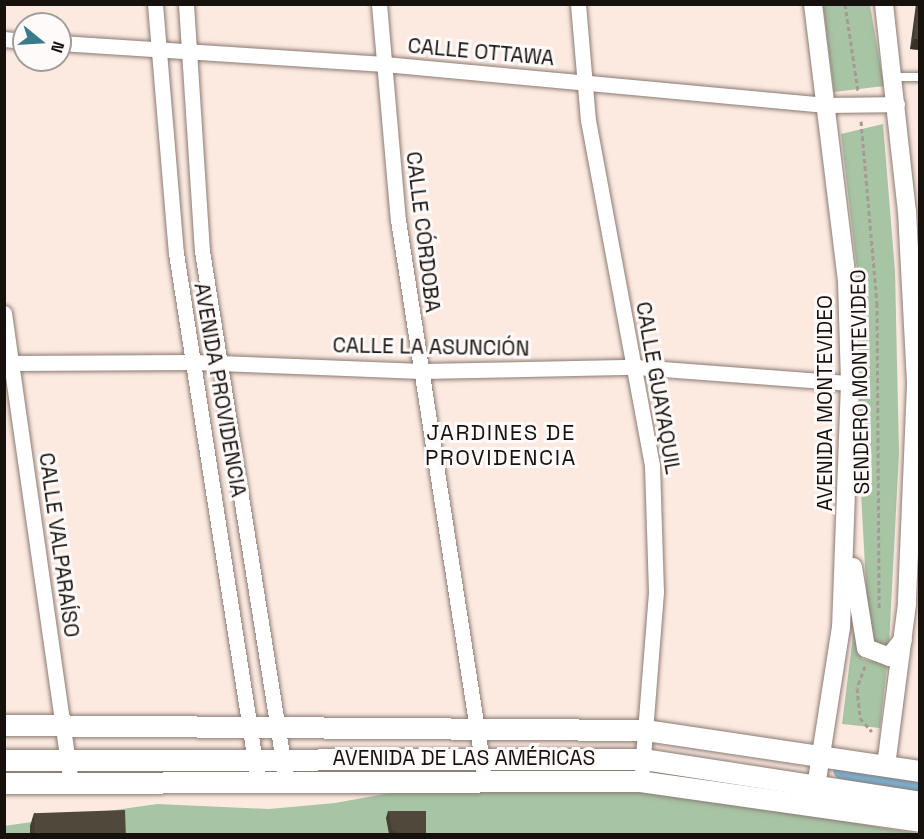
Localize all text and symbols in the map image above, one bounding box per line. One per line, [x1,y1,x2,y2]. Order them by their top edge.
north arrow [12,12,72,72]
street label: CALLE OTTAWA [407,33,555,71]
text: N [46,39,69,55]
street label: CALLE CÓRDOBA [401,150,445,314]
street label: SENDERO MONTEVIDEO [845,269,875,495]
street label: AVENIDA PROVIDENCIA [189,281,251,499]
street label: AVENIDA MONTEVIDEO [812,295,838,511]
street label: CALLE GUAYAQUIL [630,300,686,476]
street label: CALLE LA ASUNCIÓN [332,333,530,361]
district label: JARDINES DE PROVIDENCIA [425,419,577,470]
street label: CALLE VALPARAÍSO [34,451,84,639]
street label: AVENIDA DE LAS AMÉRICAS [332,745,596,771]

